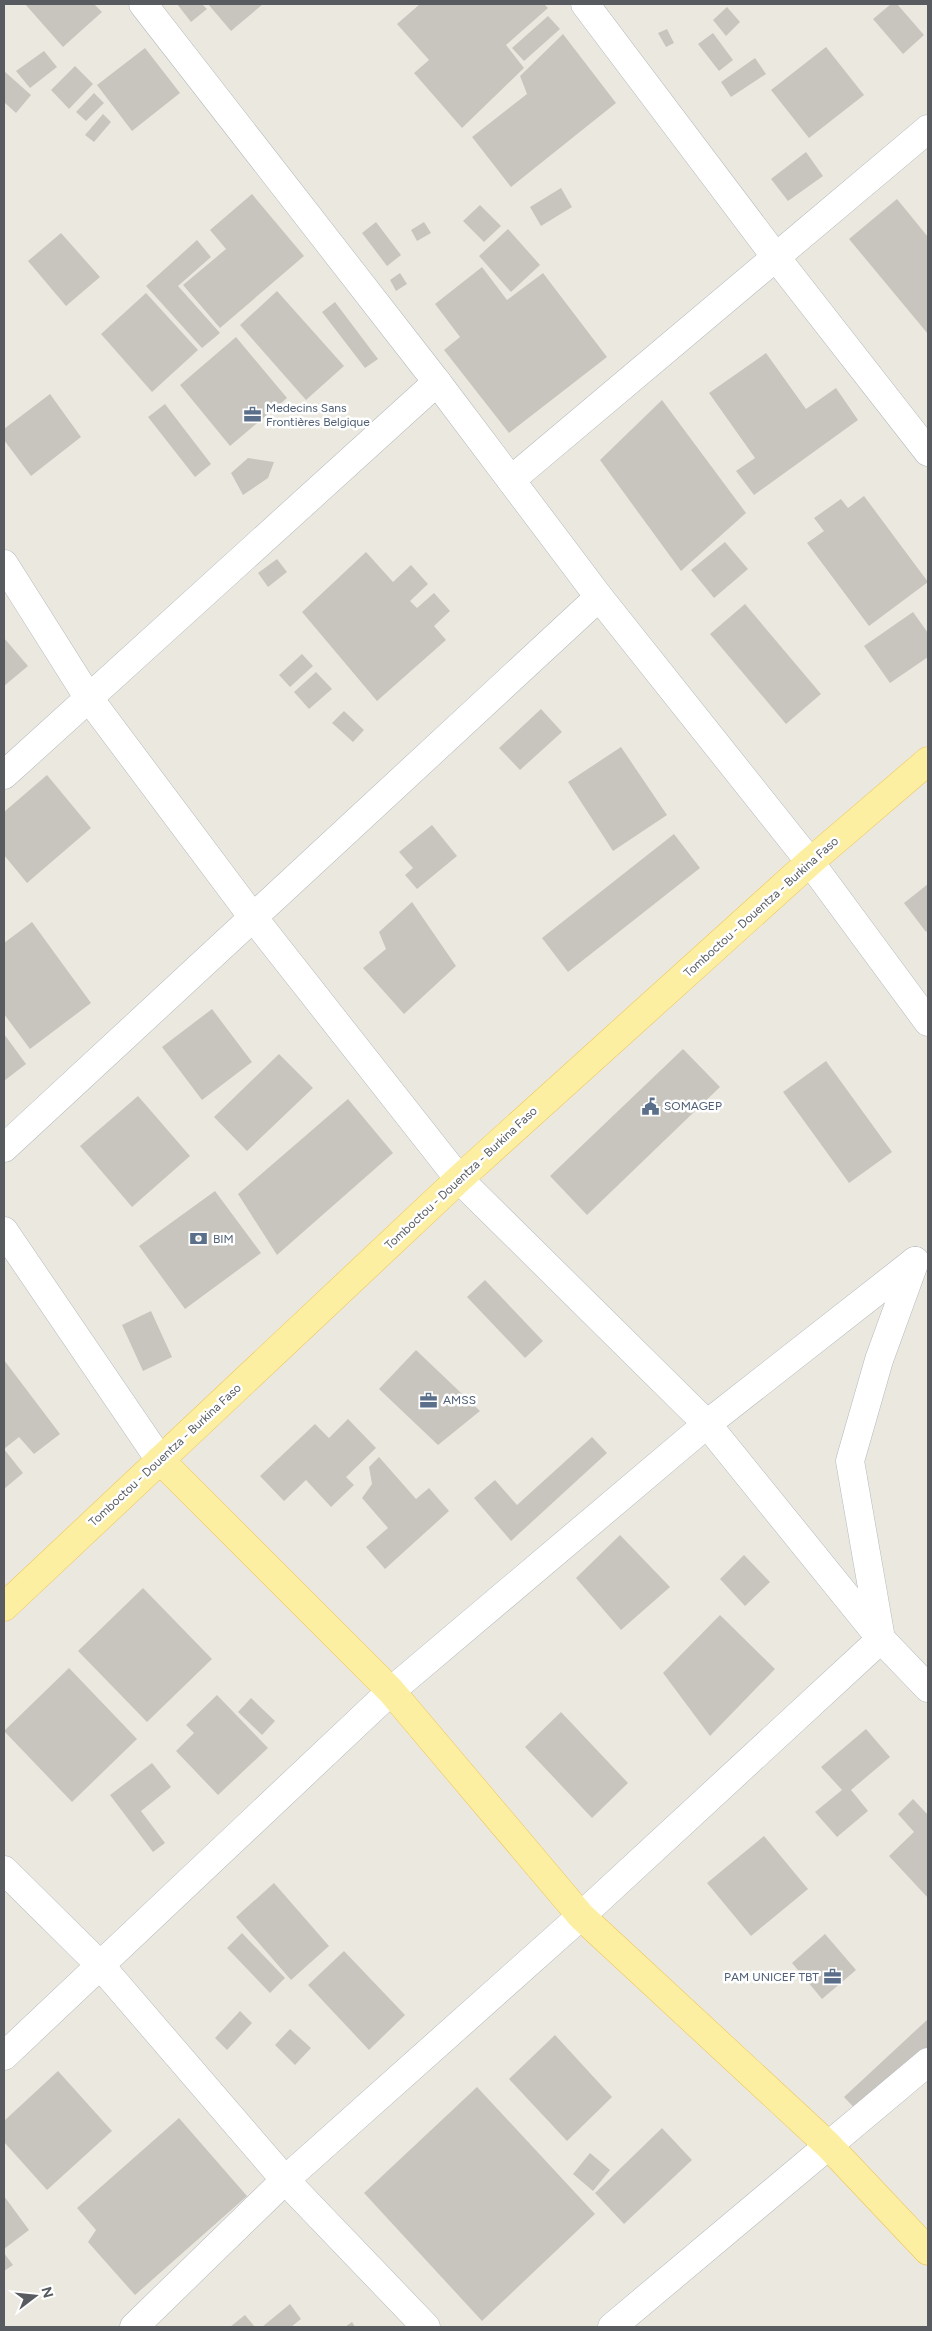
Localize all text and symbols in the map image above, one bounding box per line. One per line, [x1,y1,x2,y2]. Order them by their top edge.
place label: Medecins Sans Frontières Belgique [266,401,370,429]
office icon: Medecins Sans Frontières Belgique [242,405,262,425]
street label: Tomboctou - Douentza - Burkina Faso [681,834,841,980]
public building icon: SOMAGEP [640,1096,660,1116]
place label: SOMAGEP [664,1099,722,1113]
street label: Tomboctou - Douentza - Burkina Faso [382,1104,540,1252]
bank icon: BIM [189,1229,209,1249]
place label: BIM [213,1232,234,1246]
street label: Tomboctou - Douentza - Burkina Faso [86,1381,244,1529]
office icon: AMSS [419,1390,439,1410]
place label: AMSS [443,1393,476,1407]
office icon: PAM UNICEF TBT [823,1967,843,1987]
place label: PAM UNICEF TBT [724,1970,819,1984]
north arrow [10,2271,60,2321]
text: N [37,2285,57,2300]

